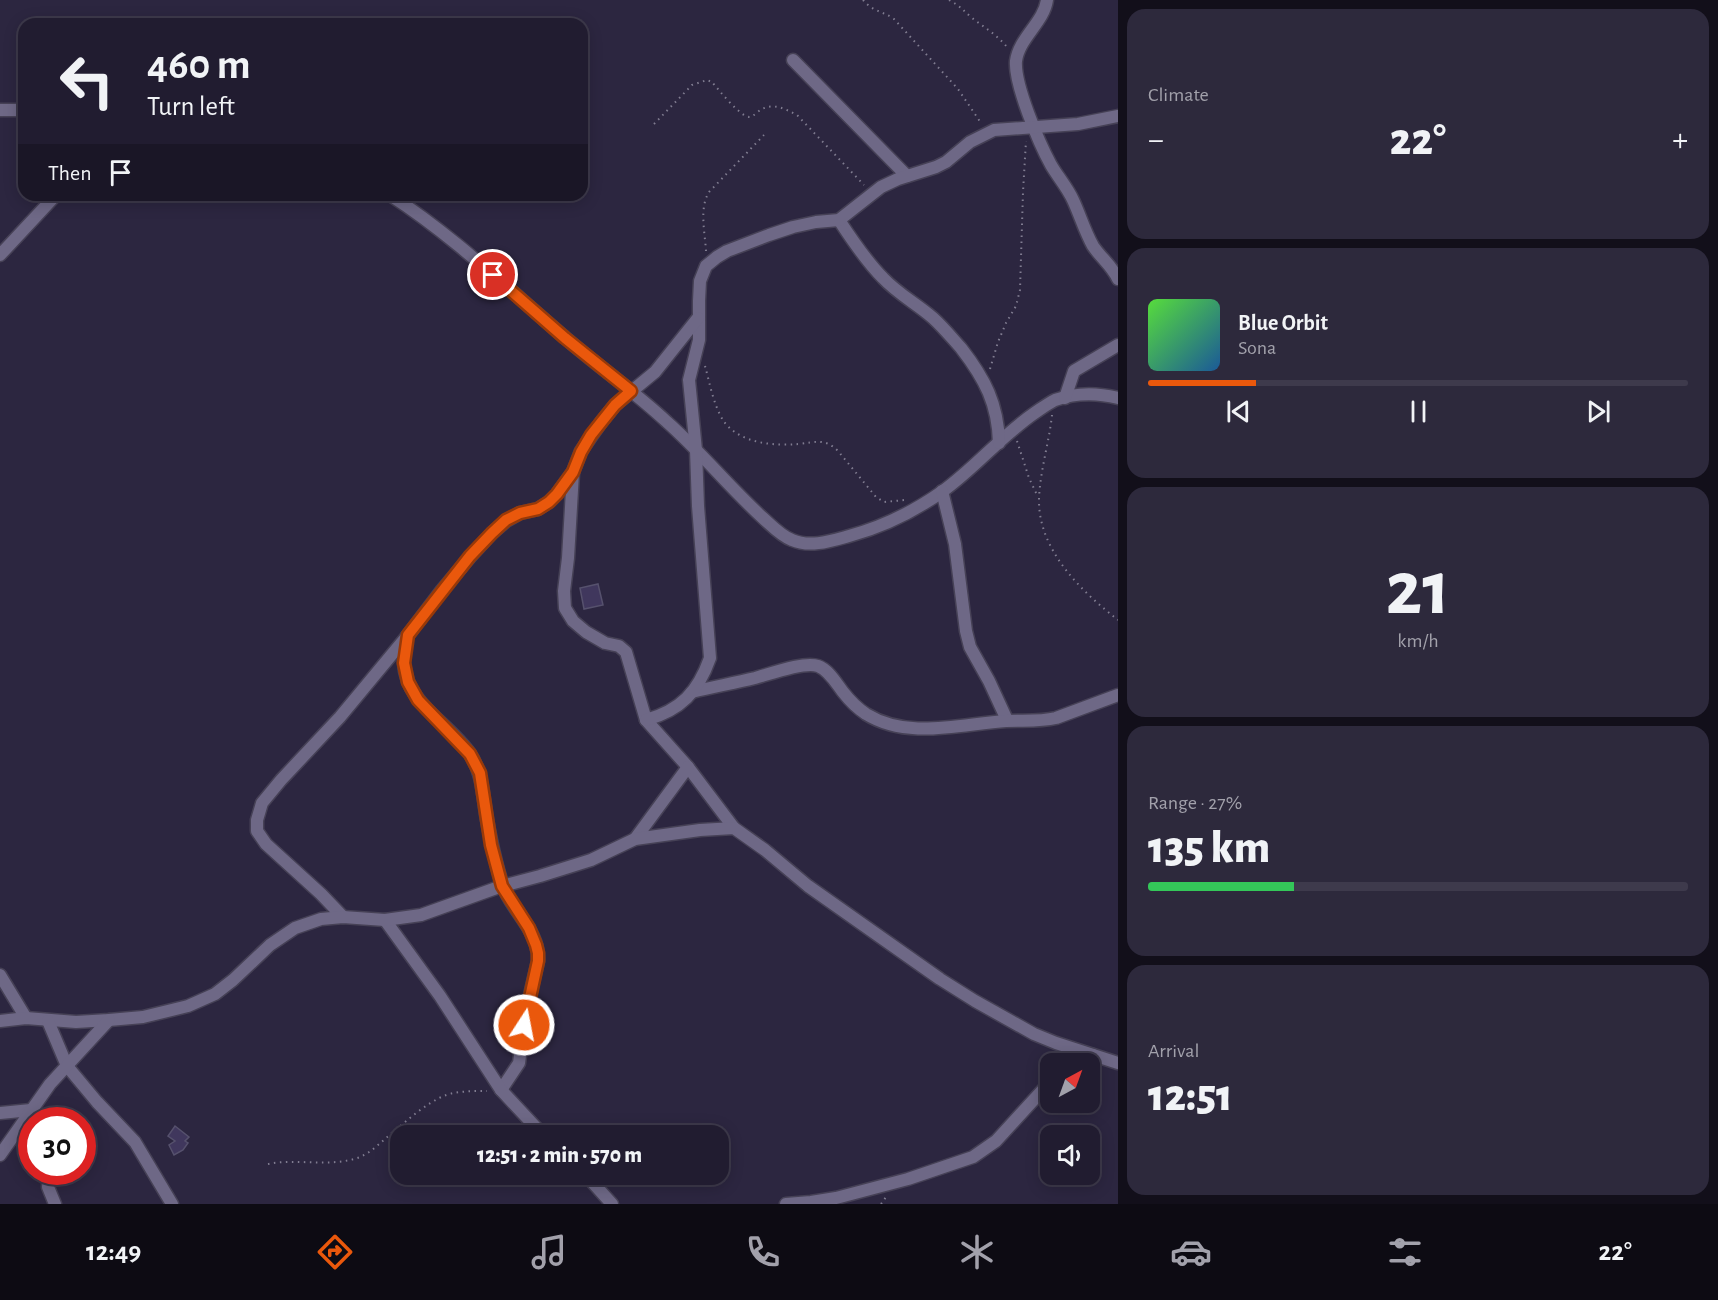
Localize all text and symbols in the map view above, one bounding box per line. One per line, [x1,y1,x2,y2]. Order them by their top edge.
icon: left [48,42,126,120]
text: 460 m [147,44,251,86]
text: Climate [1148,85,1209,105]
text: Turn left [147,93,235,120]
text: 22° [1390,118,1446,163]
text: − [1148,124,1164,157]
text: + [1672,124,1688,157]
icon: arrive [104,156,137,189]
text: Then [48,162,92,184]
pin [467,249,518,300]
icon: arrive [476,258,509,291]
text: Blue Orbit [1238,312,1328,334]
text: Sona [1238,338,1276,358]
icon: previous [1222,395,1255,428]
icon: pause [1402,395,1435,428]
icon: next [1582,395,1615,428]
text: 21 [1386,551,1450,629]
text: km/h [1397,631,1439,651]
text: Range · 27% [1148,793,1242,813]
text: 135 km [1148,826,1270,871]
position arrow [492,993,556,1057]
text: Arrival [1148,1041,1199,1061]
north arrow [1040,1053,1100,1113]
map controls [1040,1053,1100,1185]
text: 12:51 [1148,1074,1233,1119]
speed limit sign: 30 [18,1107,96,1185]
button: sound [1040,1125,1100,1185]
text: 12:51 · 2 min · 570 m [477,1144,642,1166]
icon: directions [314,1231,356,1273]
icon: music [528,1231,570,1273]
icon: phone [742,1231,784,1273]
icon: climate [956,1231,998,1273]
icon: car [1170,1231,1212,1273]
icon: filters [1384,1231,1426,1273]
text: 12:49 [86,1238,141,1265]
text: 22° [1599,1238,1632,1265]

